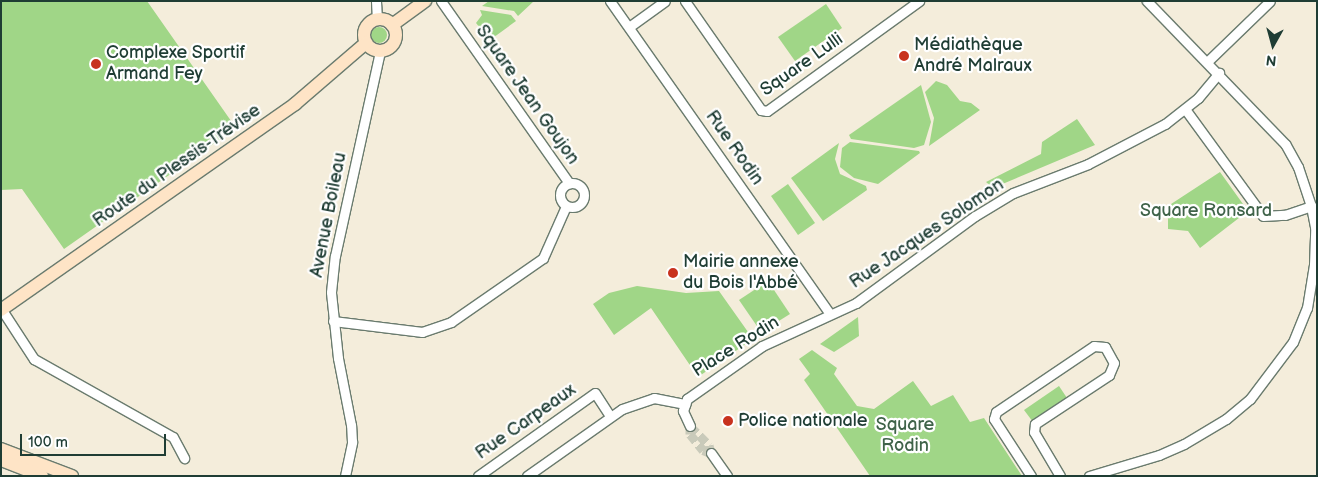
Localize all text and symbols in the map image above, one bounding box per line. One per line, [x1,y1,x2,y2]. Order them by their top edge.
north arrow [1248,20,1298,70]
street label: Square Jean Goujon [470,21,584,169]
street label: Square Lulli [757,29,847,101]
place label: Médiathèque André Malraux [914,35,1032,78]
place label: Complexe Sportif Armand Fey [106,43,246,86]
marker: Médiathèque André Malraux [898,50,910,62]
text: N [1265,51,1277,69]
marker: Complexe Sportif Armand Fey [90,58,102,70]
street label: Route du Plessis-Trévise [89,100,265,232]
street label: Rue Rodin [700,107,768,189]
street label: Avenue Boileau [306,151,352,279]
street label: Rue Jacques Solomon [845,174,1009,294]
park label: Square Ronsard [1140,200,1272,222]
place label: Mairie annexe du Bois l'Abbé [683,252,799,294]
marker: Mairie annexe du Bois l'Abbé [667,267,679,279]
street label: Place Rodin [689,312,783,382]
street label: Rue Carpeaux [472,379,580,465]
place label: Police nationale [738,410,867,432]
marker: Police nationale [722,415,734,427]
park label: Square Rodin [876,415,934,458]
scale bar [22,424,169,456]
text: 100 m [28,433,68,452]

